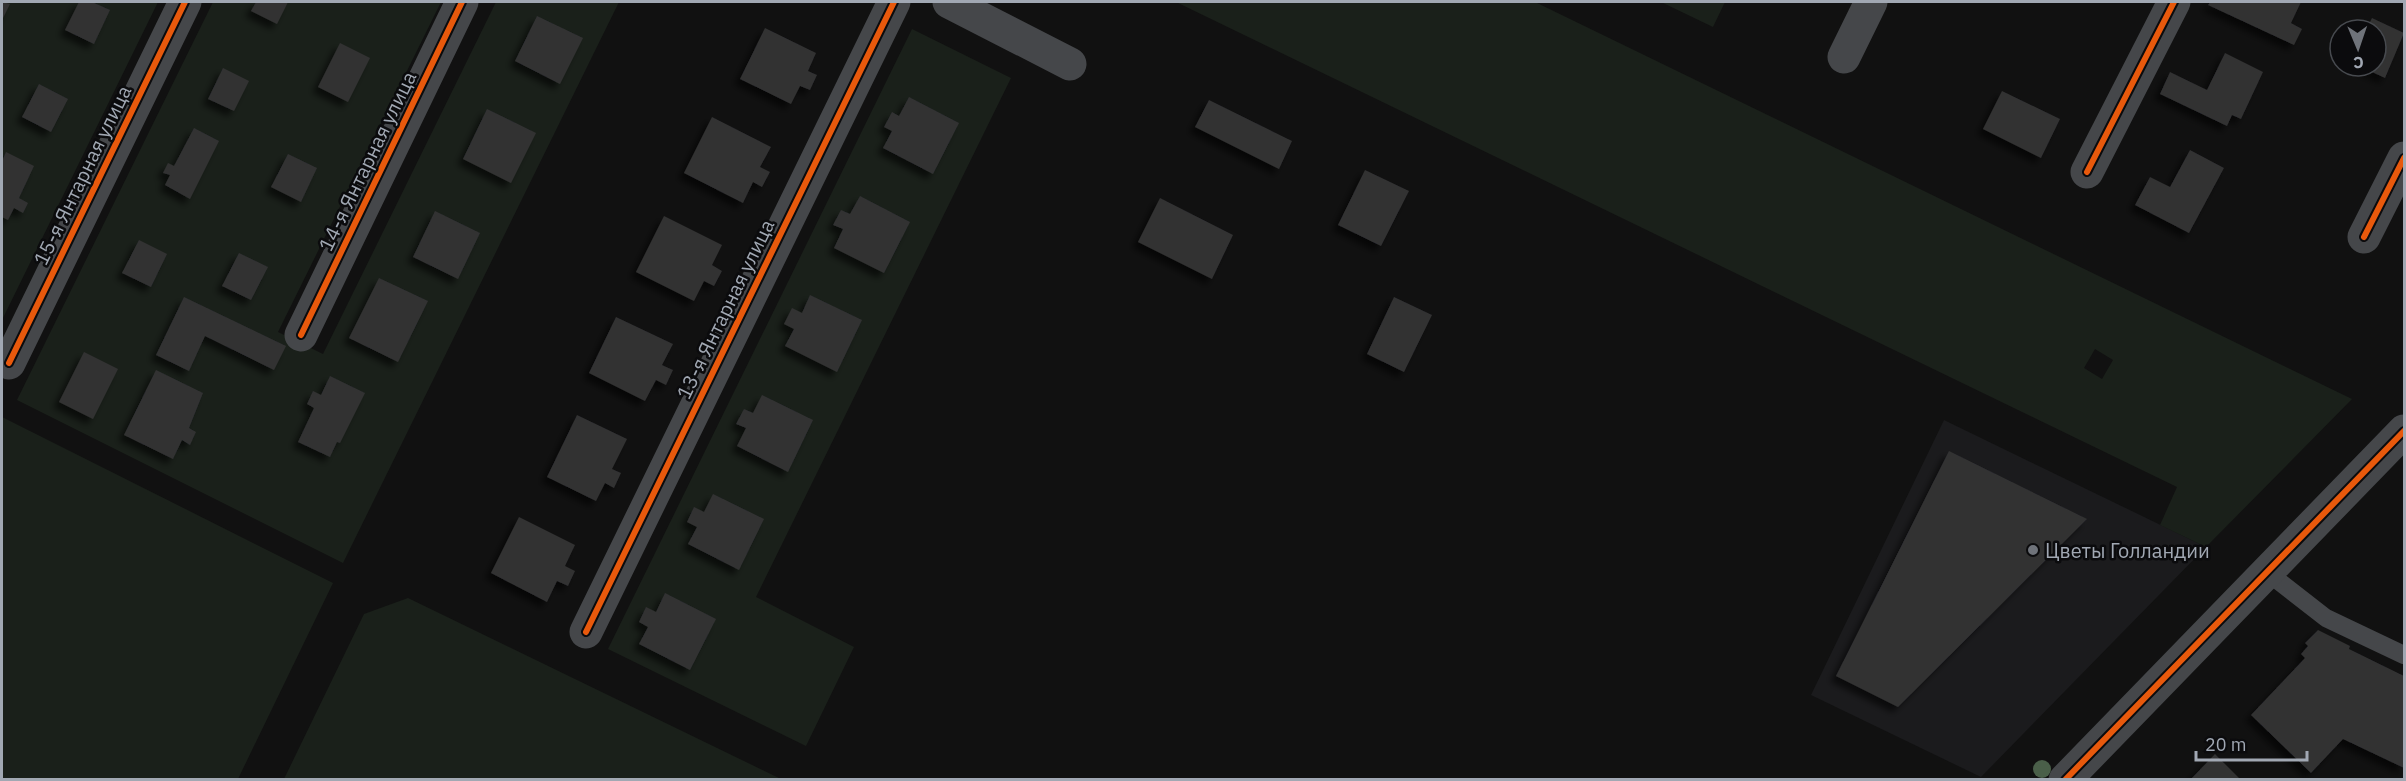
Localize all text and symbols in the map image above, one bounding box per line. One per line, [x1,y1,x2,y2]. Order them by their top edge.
north arrow [2328,18,2388,78]
text: С [2353,53,2364,73]
street label: 14-я Янтарная улица [312,66,422,255]
street label: 15-я Янтарная улица [27,80,137,269]
street label: 13-я Янтарная улица [670,214,780,403]
place label: Цветы Голландии [2045,537,2210,564]
marker: Цветы Голландии [2026,543,2040,557]
scale bar [2196,724,2307,762]
text: 20 m [2205,733,2247,756]

